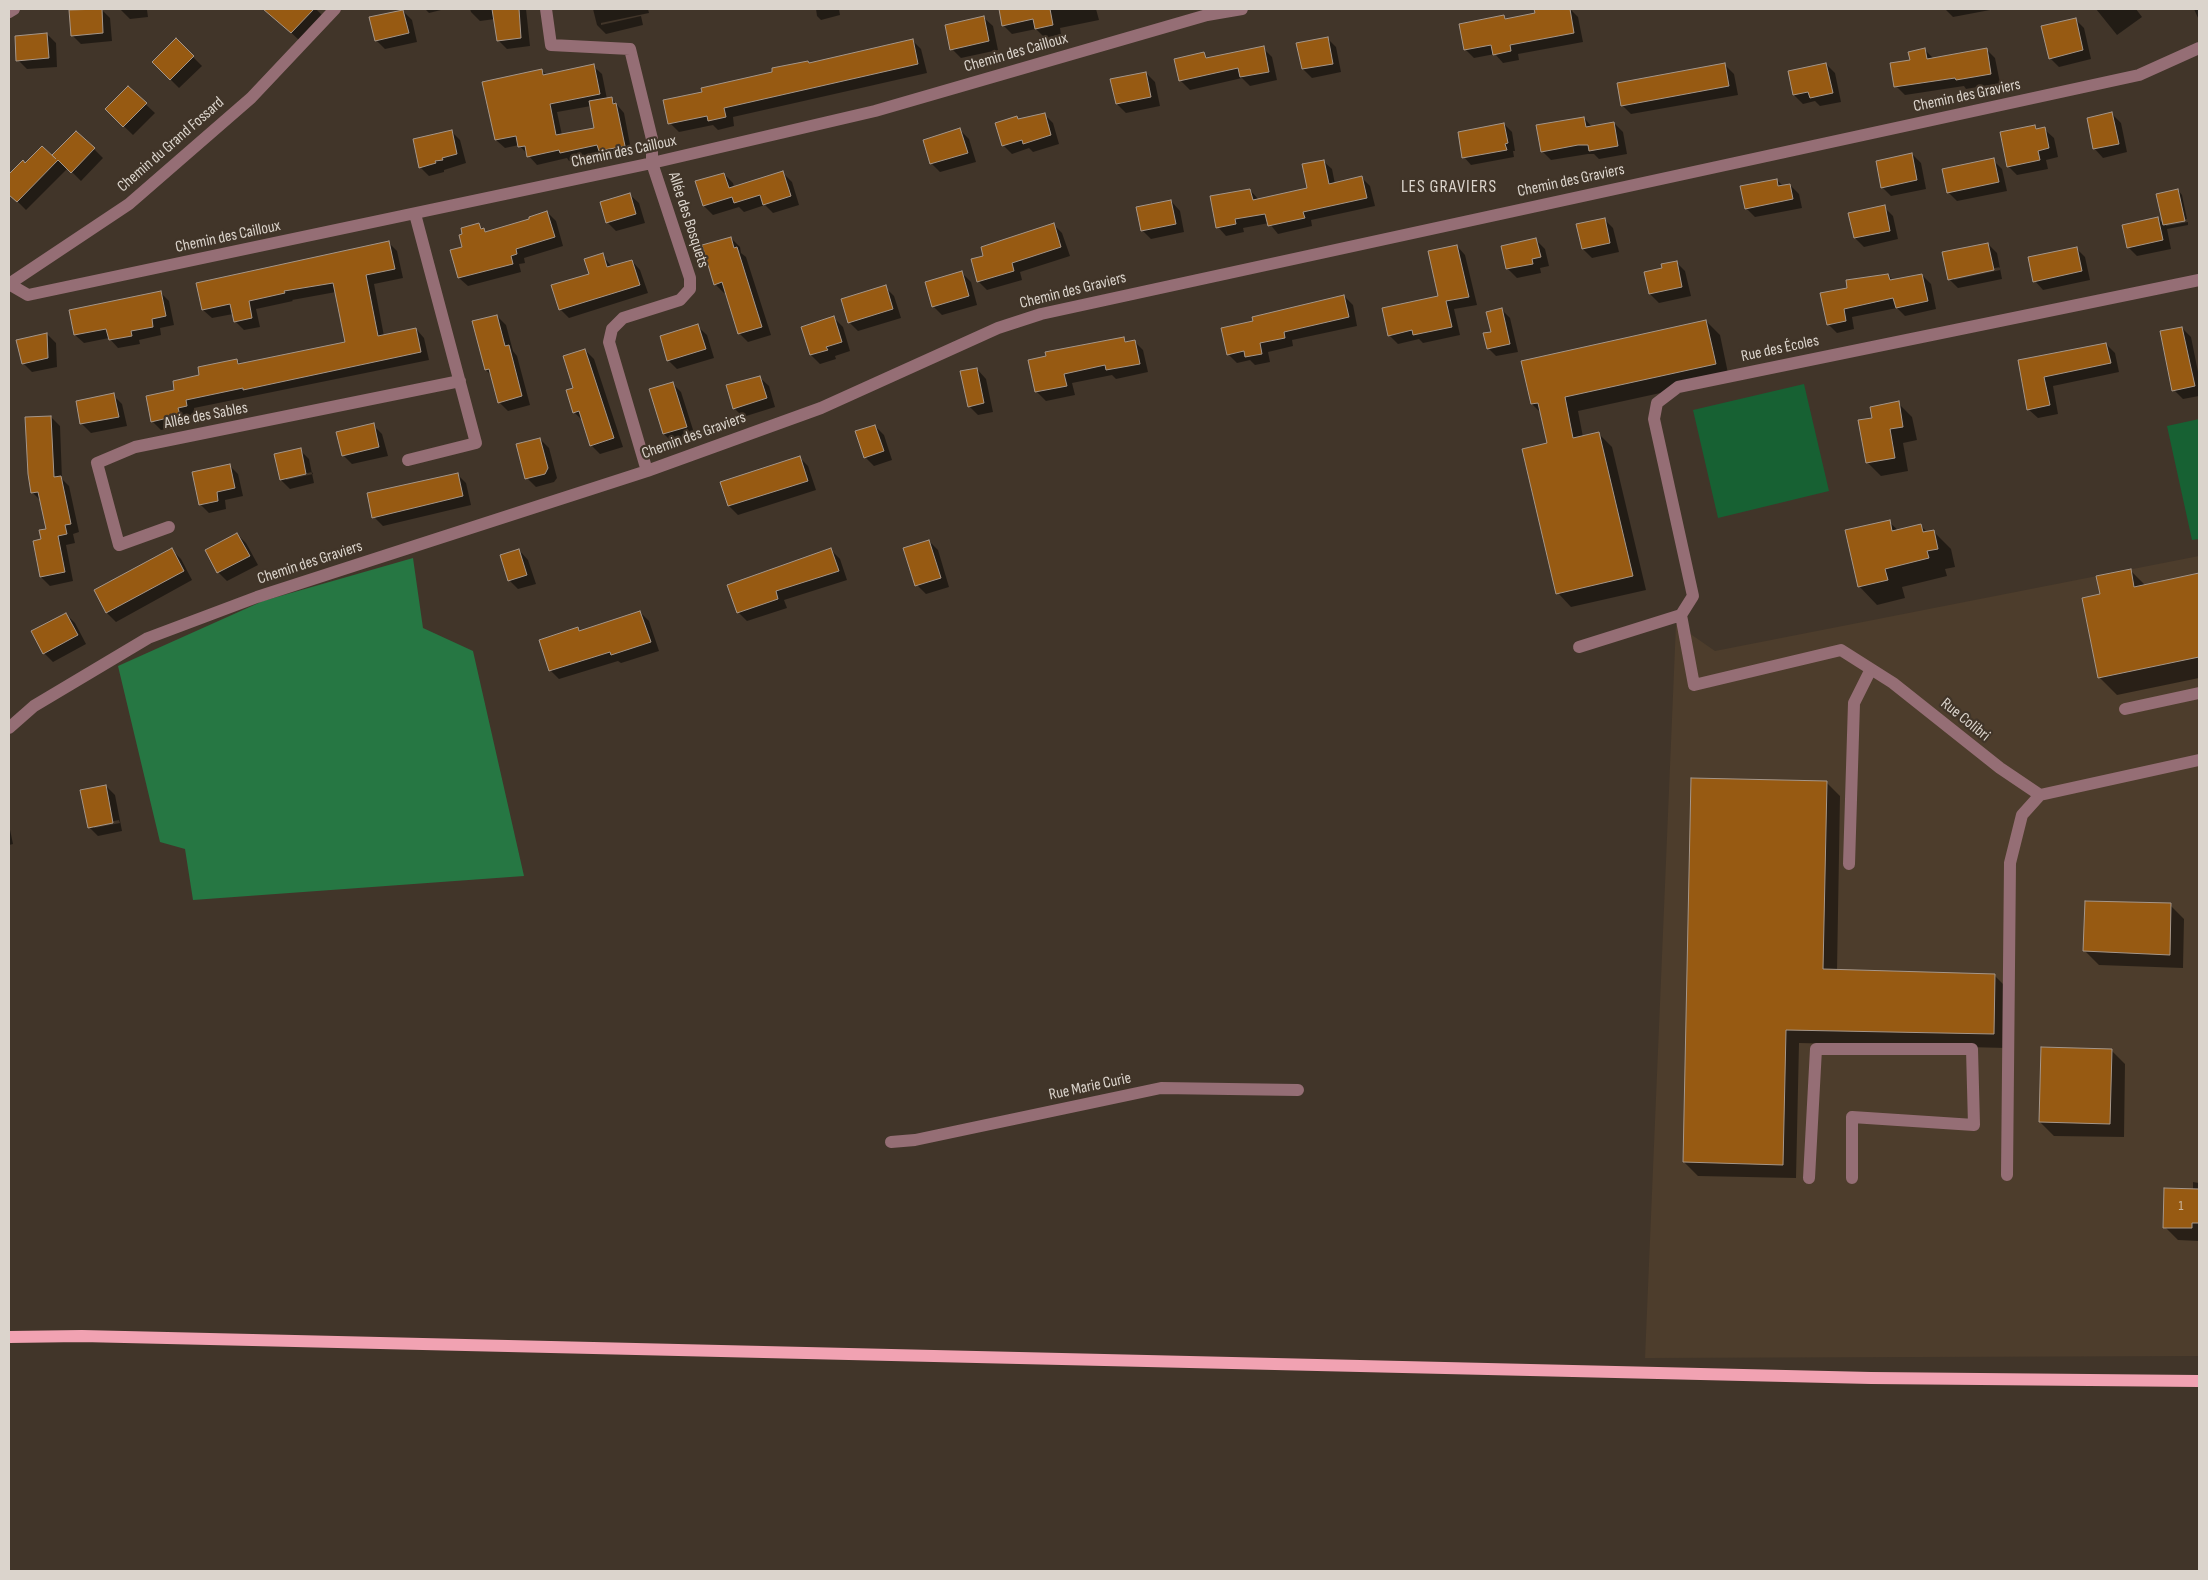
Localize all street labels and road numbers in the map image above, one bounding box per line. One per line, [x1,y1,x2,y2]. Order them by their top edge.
street label: Chemin des Cailloux [962,29,1070,77]
street label: Chemin des Graviers [1912,75,2022,117]
street label: Chemin du Grand Fossard [114,93,228,197]
street label: Chemin des Cailloux [570,131,678,173]
street label: Chemin des Graviers [1516,160,1626,202]
street label: Allée des Bosquets [663,170,713,270]
street label: Chemin des Cailloux [174,216,282,258]
street label: Chemin des Graviers [1018,268,1128,314]
street label: Rue des Écoles [1739,331,1821,367]
street label: Allée des Sables [163,399,249,433]
street label: Chemin des Graviers [639,408,749,464]
street label: Chemin des Graviers [255,537,365,589]
street label: Rue Colibri [1936,694,1994,746]
street label: Rue Marie Curie [1047,1069,1133,1105]

